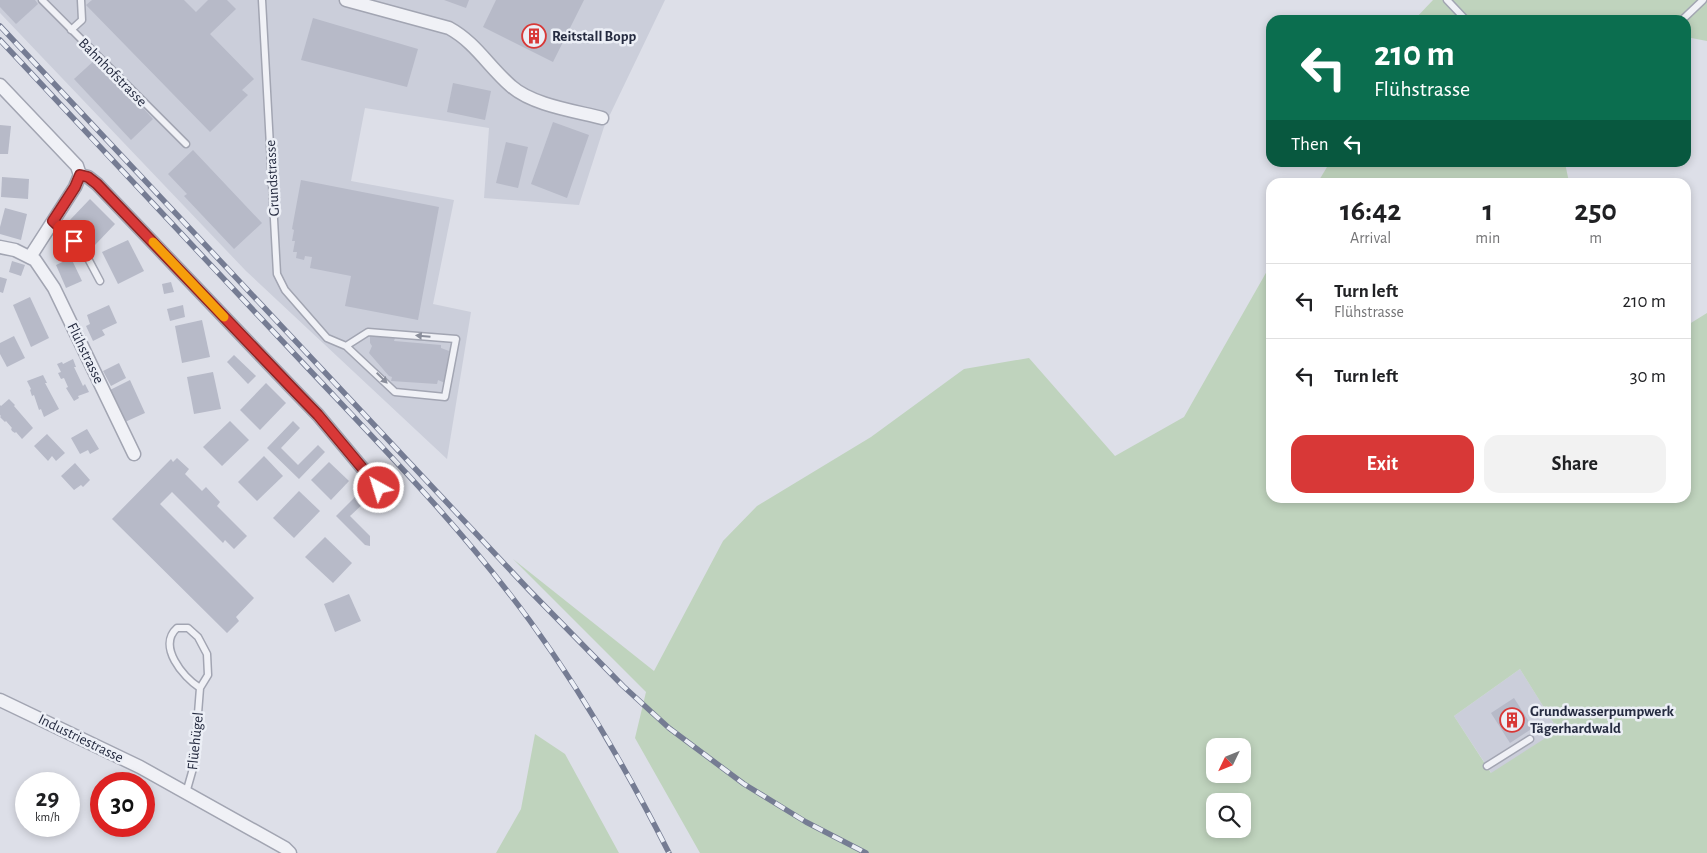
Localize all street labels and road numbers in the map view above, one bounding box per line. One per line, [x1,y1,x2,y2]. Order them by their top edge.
street label: Bahnhofstrasse [76,35,150,109]
street label: Grundstrasse [263,139,282,217]
street label: Flühstrasse [64,320,107,386]
street label: Industriestrasse [36,711,126,766]
street label: Flüehügel [185,711,206,771]

